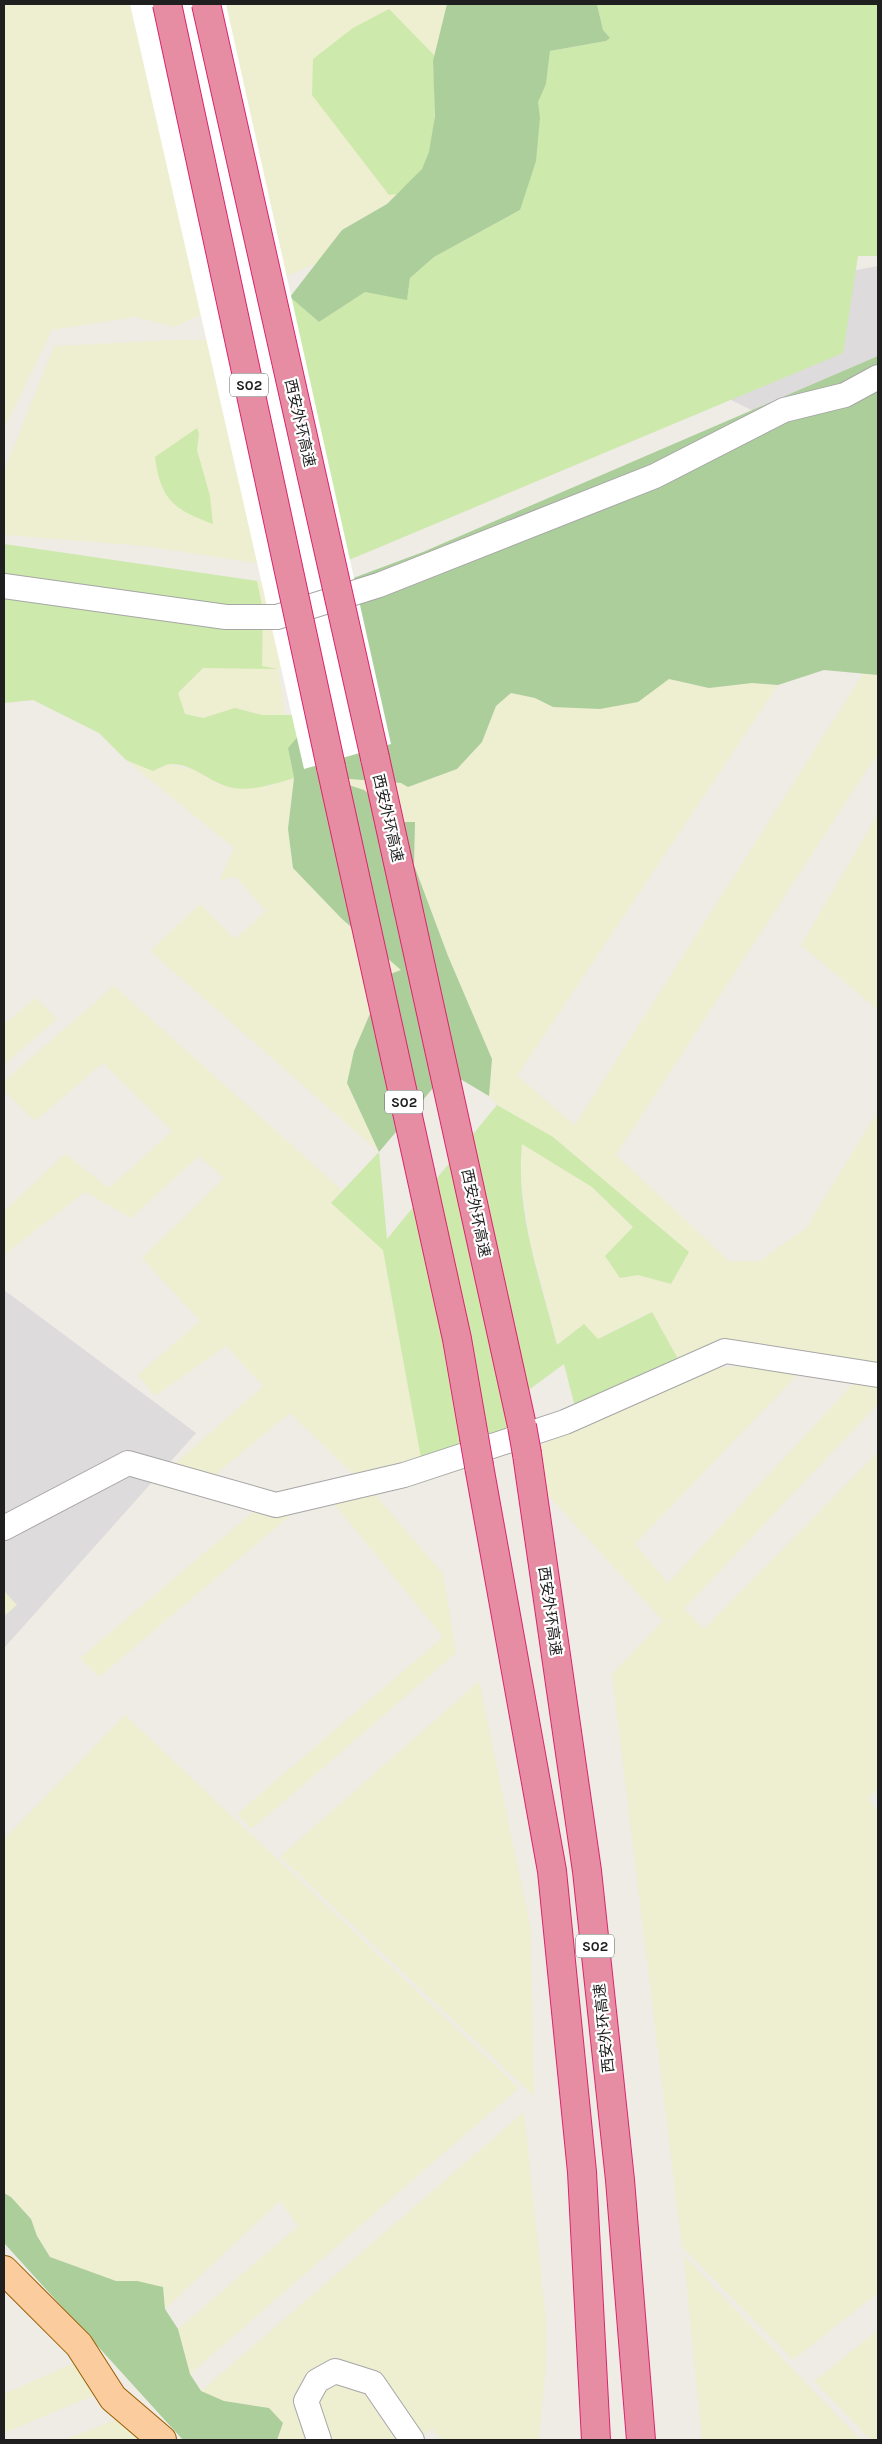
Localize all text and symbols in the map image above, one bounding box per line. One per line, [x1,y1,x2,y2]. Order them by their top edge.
road number: S02 [230,374,268,396]
street label: 西安外环高速 [281,377,319,469]
street label: 西安外环高速 [369,772,407,864]
road number: S02 [385,1090,423,1114]
street label: 西安外环高速 [458,1167,494,1259]
street label: 西安外环高速 [535,1565,565,1657]
road number: S02 [576,1934,614,1958]
street label: 西安外环高速 [590,1982,618,2074]

